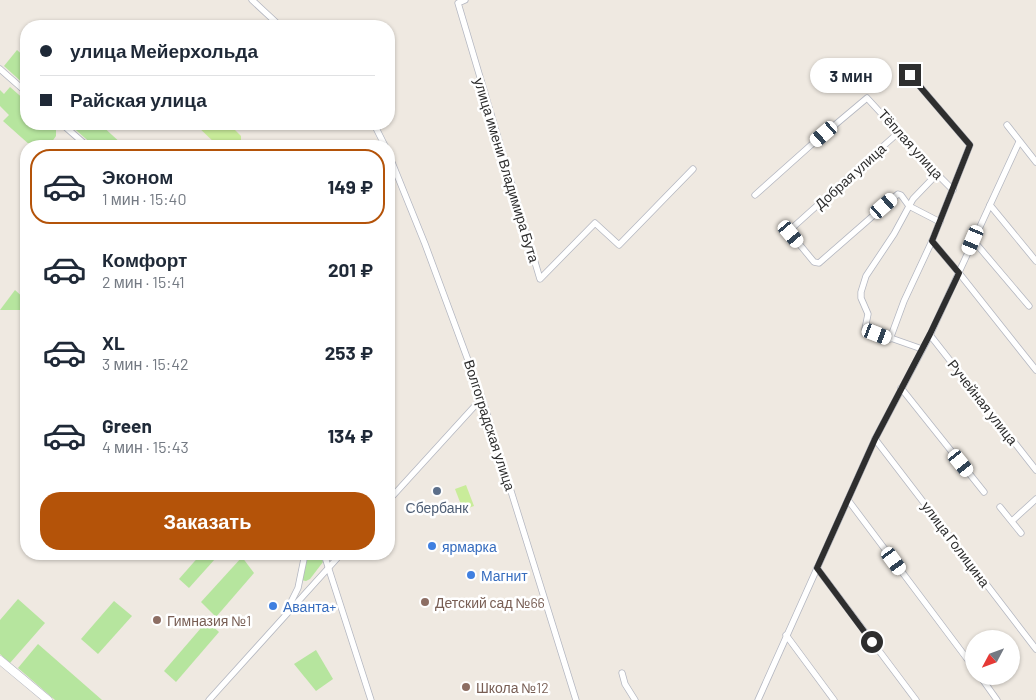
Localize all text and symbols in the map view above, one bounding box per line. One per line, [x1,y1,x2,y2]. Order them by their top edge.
text: улица Мейерхольда [70,39,258,62]
callout: 3 мин [810,58,892,92]
route end [899,64,921,86]
text: 3 мин [829,66,873,85]
street label: улица имени Владимира Бута [471,76,543,264]
text: Райская улица [70,88,207,111]
street label: Тёплая улица [875,105,947,183]
car [807,118,840,150]
street label: Добрая улица [811,139,889,212]
icon: car [42,164,87,209]
text: Эконом [102,165,173,188]
text: 149 ₽ [328,175,373,198]
text: 1 мин · 15:40 [102,189,186,208]
car [867,190,900,222]
car [775,218,806,250]
car [960,223,985,257]
icon: car [42,247,87,292]
text: Комфорт [102,248,187,271]
text: 201 ₽ [328,258,373,281]
text: 2 мин · 15:41 [102,272,185,291]
car [860,322,893,346]
icon: car [42,330,87,375]
text: XL [102,331,125,354]
text: 253 ₽ [325,341,373,364]
text: 3 мин · 15:42 [102,354,189,373]
street label: Ручейная улица [944,356,1022,448]
street label: Волгоградская улица [461,357,519,493]
icon: car [42,413,87,458]
text: Green [102,414,152,437]
text: 134 ₽ [327,424,373,447]
text: 4 мин · 15:43 [102,437,189,456]
car [945,447,976,479]
marker: Сбербанк [431,485,443,497]
button: Заказать [40,492,375,550]
street label: улица Голицина [918,498,994,590]
place label: Сбербанк [406,499,469,516]
place label: ярмарка [442,538,497,555]
marker: ярмарка [426,540,438,552]
car [879,544,908,578]
place label: Магнит [481,567,528,584]
marker: Магнит [465,569,477,581]
place label: Детский сад №66 [435,594,545,611]
marker: Детский сад №66 [419,596,431,608]
place label: Аванта+ [283,598,336,615]
marker: Аванта+ [267,600,279,612]
place label: Гимназия №1 [167,612,251,629]
marker: Гимназия №1 [151,614,163,626]
north arrow [965,630,1020,685]
map controls [965,630,1020,685]
route start [861,631,883,653]
place label: Школа №12 [476,679,549,696]
marker: Школа №12 [460,681,472,693]

